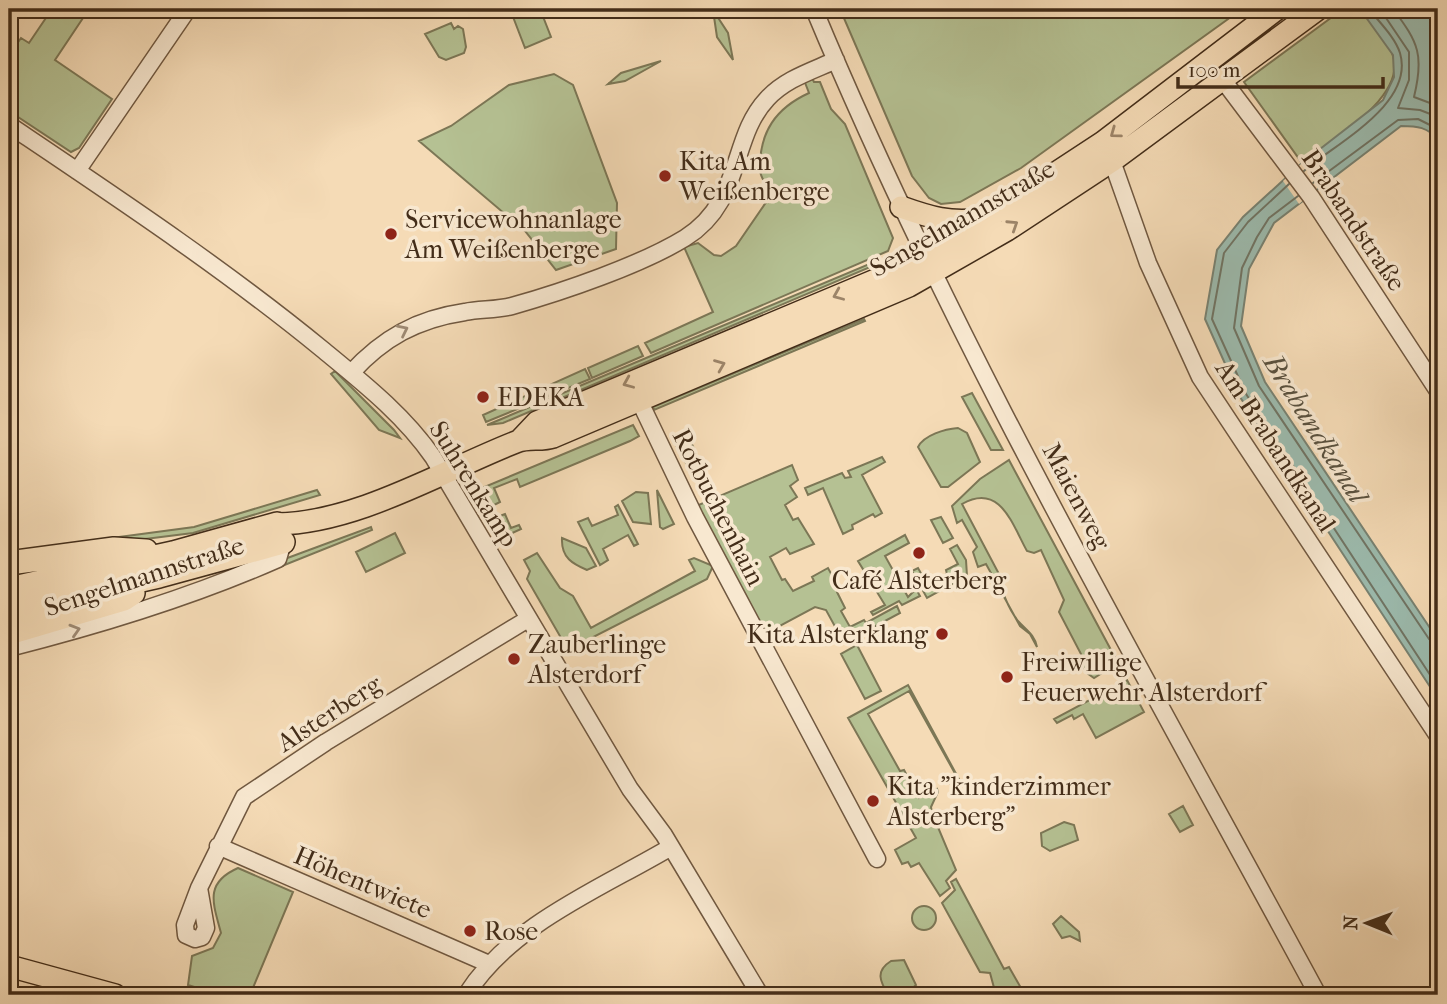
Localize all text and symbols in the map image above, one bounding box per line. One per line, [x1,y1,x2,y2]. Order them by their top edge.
scale bar [1178,46,1382,90]
text: 100 m [1188,58,1241,82]
one-way arrow [1110,125,1123,137]
street label: Brabandstraße [1295,144,1412,297]
place label: Kita Am Weißenberge [678,146,830,207]
street label: Sengelmannstraße [864,153,1060,284]
marker: Kita Am Weißenberge [657,168,673,184]
place label: Servicewohnanlage Am Weißenberge [404,204,622,265]
one-way arrow [1006,221,1019,234]
marker: Servicewohnanlage Am Weißenberge [383,226,399,242]
one-way arrow [832,287,844,301]
one-way arrow [396,325,408,339]
water label: Brabandkanal [1256,346,1376,511]
street label: Am Brabandkanal [1208,354,1343,538]
one-way arrow [714,359,726,373]
one-way arrow [623,375,635,389]
place label: EDEKA [497,382,585,413]
marker: EDEKA [475,389,491,405]
street label: Suhrenkamp [423,416,524,553]
street label: Rotbuchenhain [666,424,771,591]
street label: Maienweg [1036,438,1118,556]
street label: Sengelmannstraße [40,530,248,623]
marker: Café Alsterberg [911,545,927,561]
place label: Café Alsterberg [832,565,1007,596]
place label: Kita Alsterklang [746,619,929,650]
one-way arrow [68,624,80,639]
marker: Kita Alsterklang [934,626,950,642]
place label: Zauberlinge Alsterdorf [527,629,666,690]
place label: Freiwillige Feuerwehr Alsterdorf [1021,647,1268,708]
marker: Zauberlinge Alsterdorf [506,651,522,667]
street label: Alsterberg [270,668,388,759]
marker: Freiwillige Feuerwehr Alsterdorf [999,669,1015,685]
place label: Kita "kinderzimmer Alsterberg" [886,771,1111,832]
marker: Kita "kinderzimmer Alsterberg" [865,793,881,809]
street label: Höhentwiete [289,840,436,925]
north arrow [1332,888,1402,958]
text: N [1340,915,1362,930]
place label: Rose [484,916,538,947]
marker: Rose [462,923,478,939]

